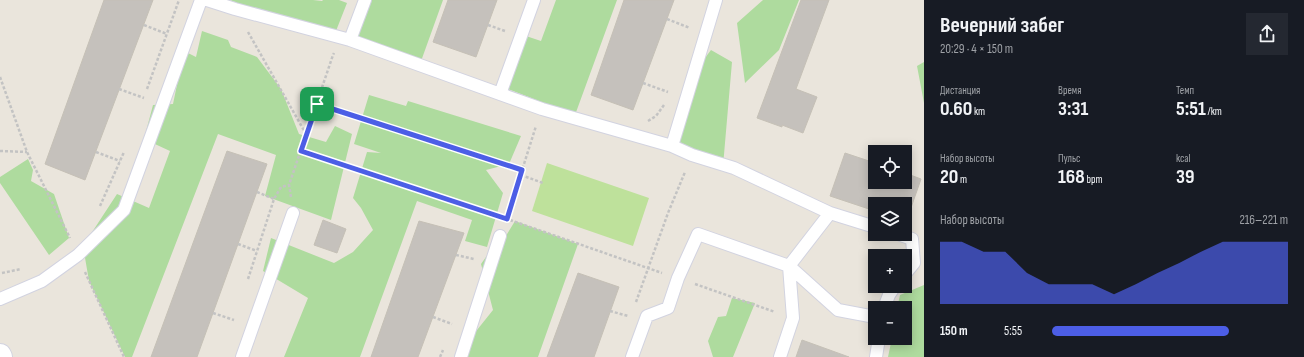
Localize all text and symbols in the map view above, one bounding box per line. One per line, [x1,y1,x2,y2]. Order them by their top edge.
text: Вечерний забег [940,12,1064,39]
button: share [1246,13,1288,55]
text: 20:29 · 4 × 150 m [940,41,1013,57]
text: Дистанция [940,84,980,97]
text: Время [1058,84,1082,97]
text: Темп [1176,84,1194,97]
pin [300,87,334,121]
icon: arrive [306,93,328,115]
text: 0.60 [940,97,972,121]
text: 3:31 [1058,97,1088,121]
text: 5:51 [1176,97,1206,121]
text: km [972,105,985,118]
text: /km [1206,105,1222,118]
map controls [868,145,912,345]
button: locate [868,145,912,189]
text: Набор высоты [940,152,994,165]
text: Пульс [1058,152,1080,165]
text: kcal [1176,152,1191,165]
text: 20 [940,165,958,189]
text: 168 [1058,165,1085,189]
text: 39 [1176,165,1194,189]
text: m [958,173,967,186]
text: bpm [1085,173,1103,186]
button: layers [868,197,912,241]
text: Набор высоты [940,212,1004,228]
text: 216–221 m [1239,212,1288,228]
button: + [868,249,912,293]
button: − [868,301,912,345]
text: 150 m [940,323,968,339]
text: 5:55 [1004,323,1022,339]

